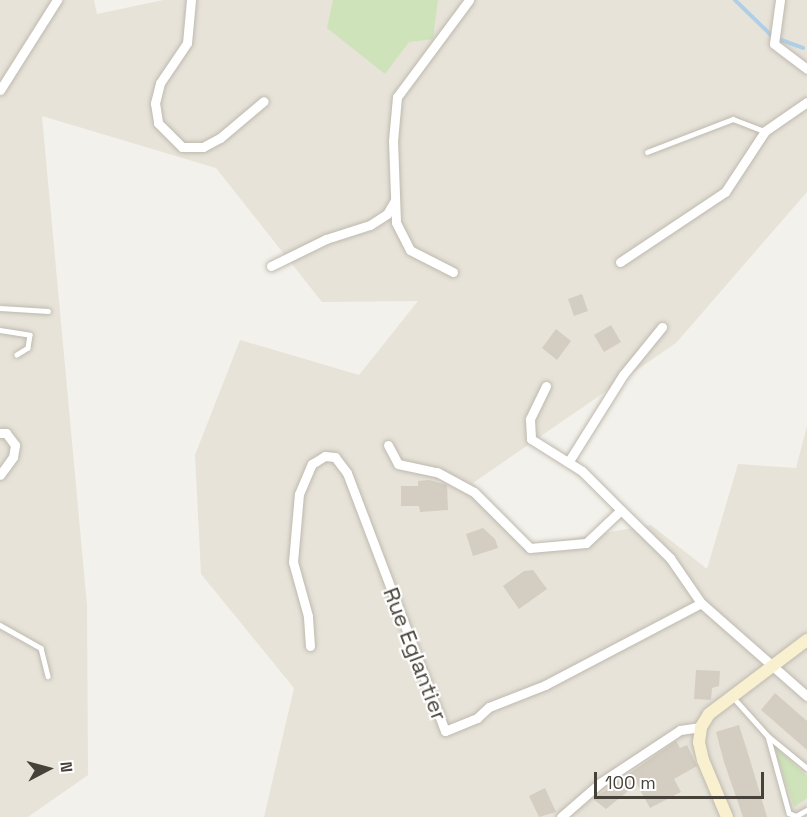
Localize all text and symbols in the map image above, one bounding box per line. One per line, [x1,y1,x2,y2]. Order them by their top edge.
street label: Rue Eglantier [377,584,453,724]
north arrow [18,739,78,799]
scale bar [597,760,766,798]
text: N [55,761,77,773]
text: 100 m [605,771,656,794]

